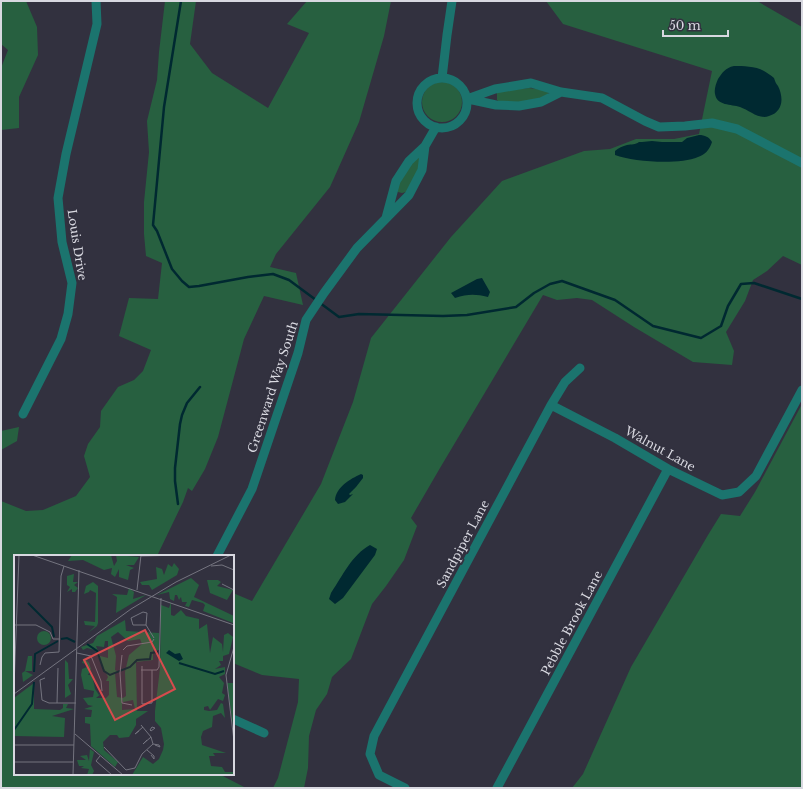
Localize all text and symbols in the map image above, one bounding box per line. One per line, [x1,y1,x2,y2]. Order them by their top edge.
scale bar [663,12,728,38]
text: 50 m [669,18,701,33]
street label: Louis Drive [64,208,91,282]
street label: Greenward Way South [244,319,301,455]
street label: Walnut Lane [621,423,698,474]
street label: Sandpiper Lane [433,497,492,590]
inset map [14,555,234,775]
street label: Pebble Brook Lane [538,568,606,678]

